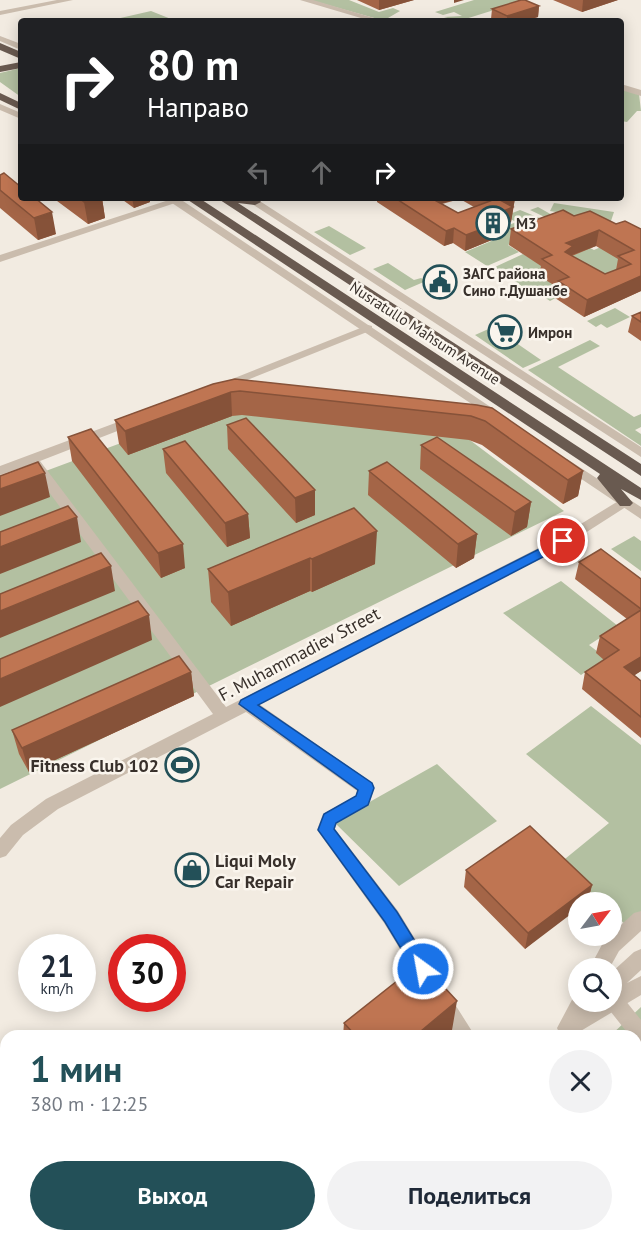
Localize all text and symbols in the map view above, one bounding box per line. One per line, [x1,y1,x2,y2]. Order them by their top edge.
text: 80 m [147,37,239,92]
icon: right [48,42,126,120]
text: Направо [147,90,249,124]
icon: left [242,156,275,189]
icon: ahead [305,156,338,189]
icon: right [368,156,401,189]
building icon: M3 [475,205,511,241]
place label: M3 [516,214,537,233]
public building icon: ЗАГС района Сино г.Душанбе [422,264,458,300]
place label: ЗАГС района Сино г.Душанбе [463,264,568,300]
street label: Nusratullo Mahsum Avenue [346,277,504,389]
supermarket icon: Имрон [487,314,523,350]
place label: Имрон [528,323,572,342]
pin [537,515,588,566]
icon: arrive [546,524,579,557]
street label: F. Muhammadiev Street [214,602,384,706]
sports icon: Fitness Club 102 [164,747,200,783]
place label: Fitness Club 102 [30,754,159,777]
place label: Liqui Moly Car Repair [215,849,296,893]
shop icon: Liqui Moly Car Repair [174,852,210,888]
north arrow [568,892,622,946]
map controls [568,892,622,1012]
speed limit sign: 30 [108,934,186,1012]
position arrow [391,937,455,1001]
text: 21 [40,946,74,985]
button: search [568,958,622,1012]
text: km/h [41,979,73,998]
text: 1 мин [30,1045,122,1092]
button: close [549,1050,612,1113]
text: 380 m · 12:25 [30,1091,148,1117]
button: Выход [30,1161,315,1230]
button: Поделиться [327,1161,612,1230]

